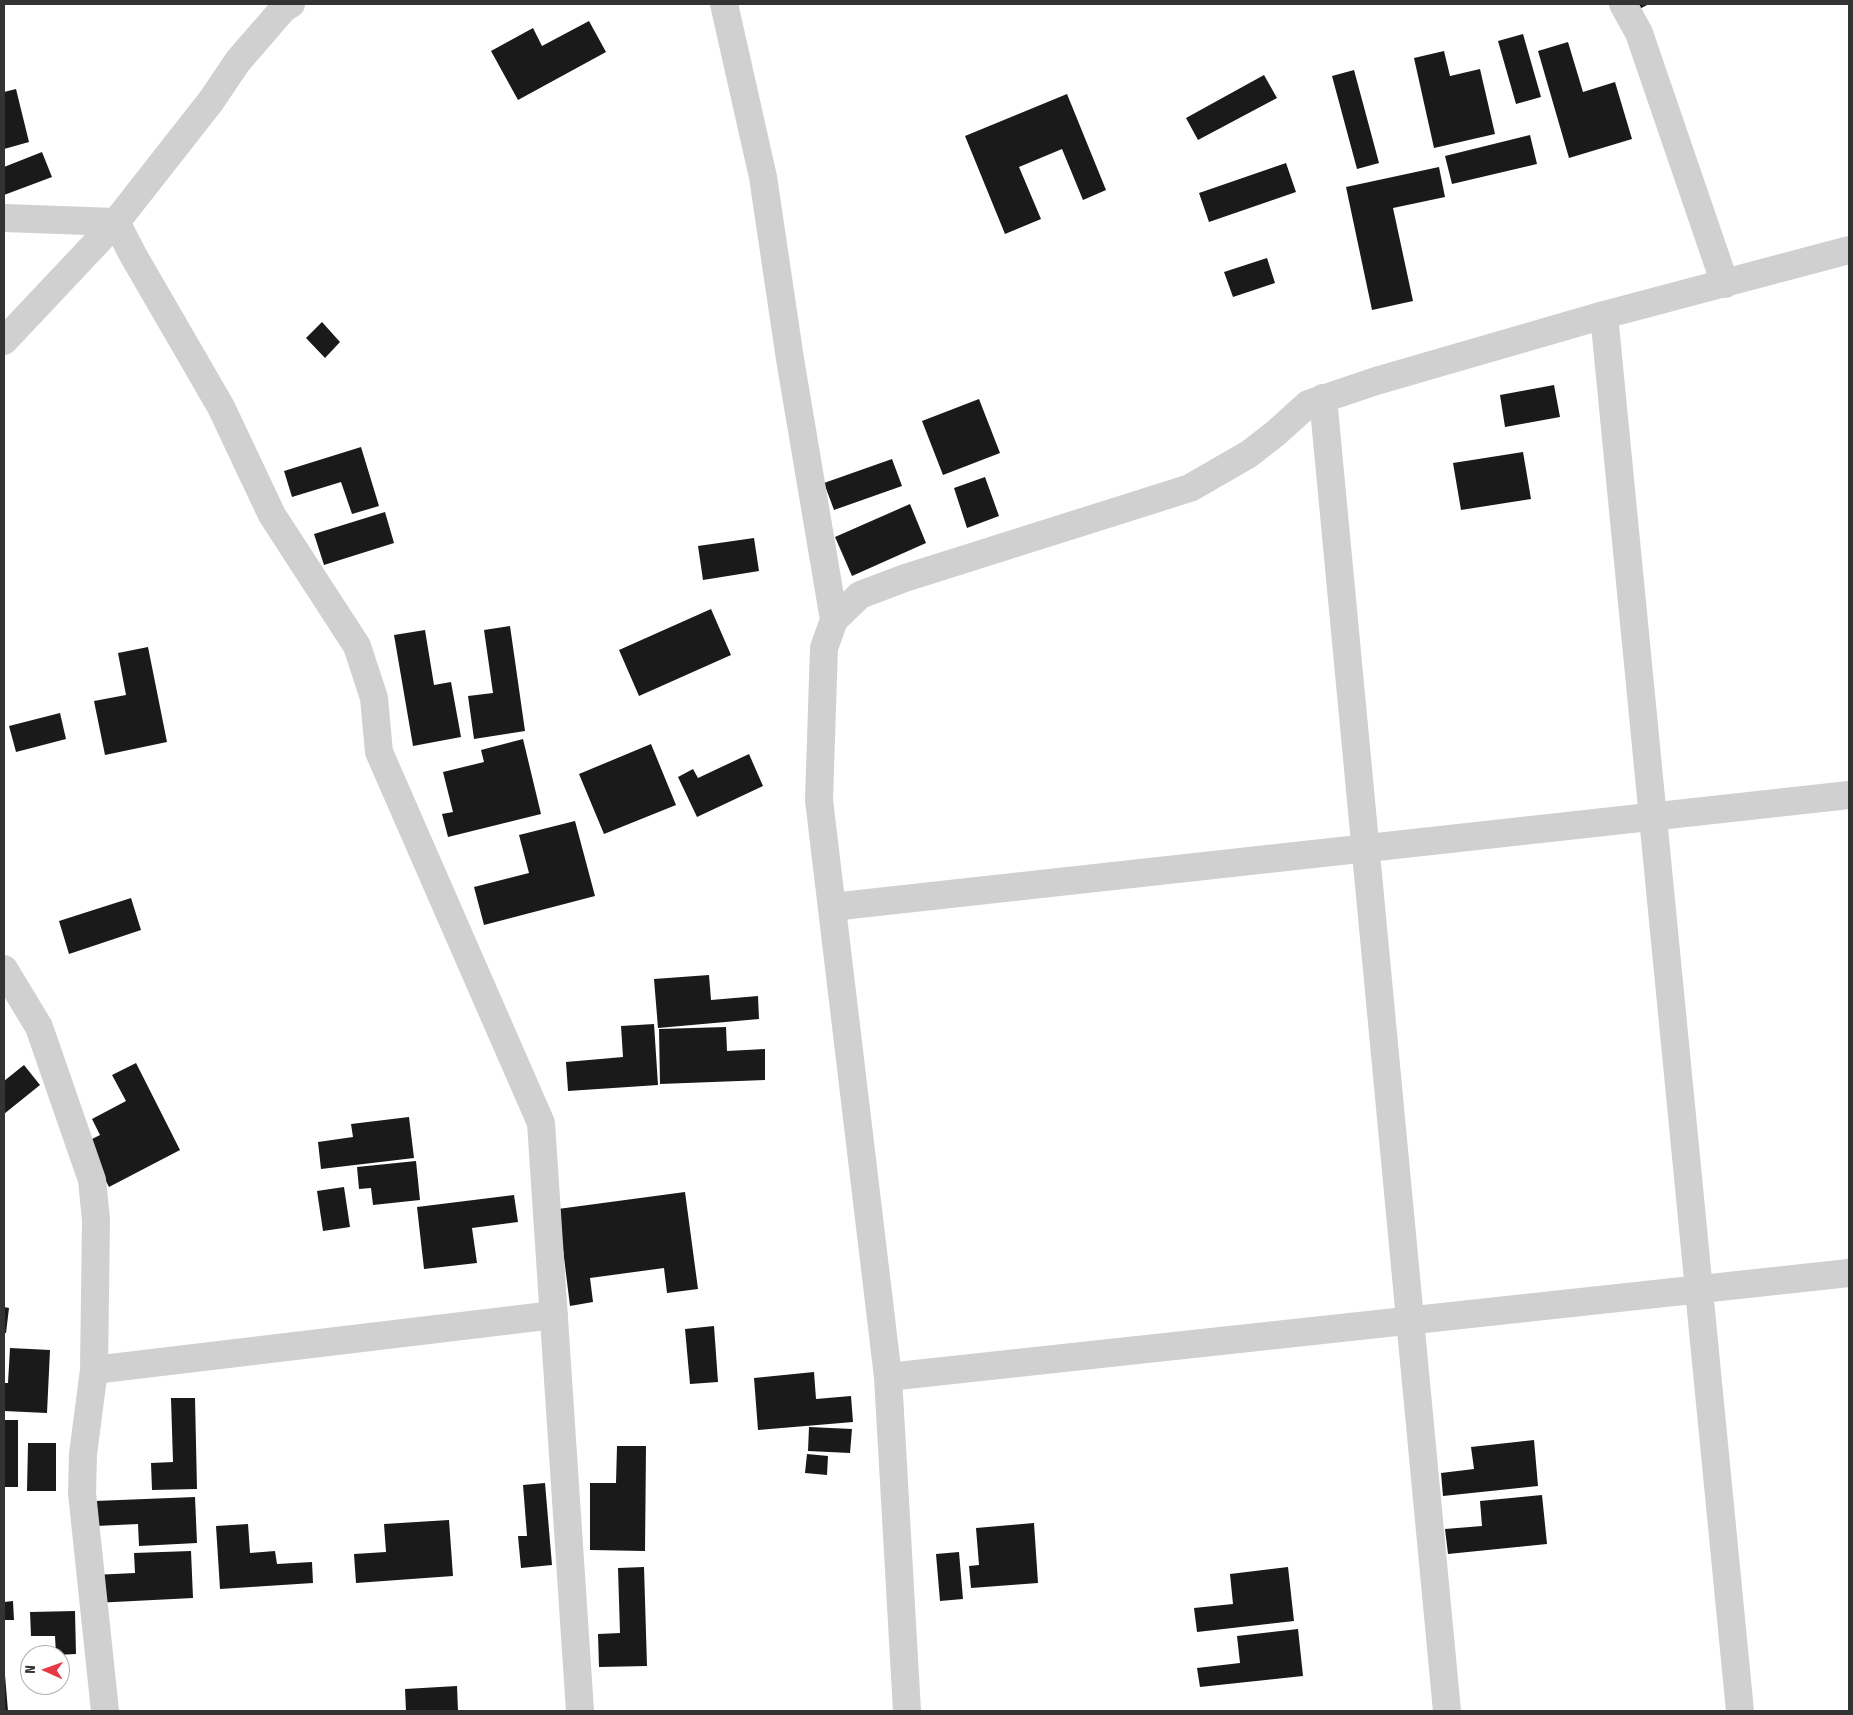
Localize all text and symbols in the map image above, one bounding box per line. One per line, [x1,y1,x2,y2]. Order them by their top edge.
north arrow [20,1645,70,1695]
text: N [22,1665,39,1674]

